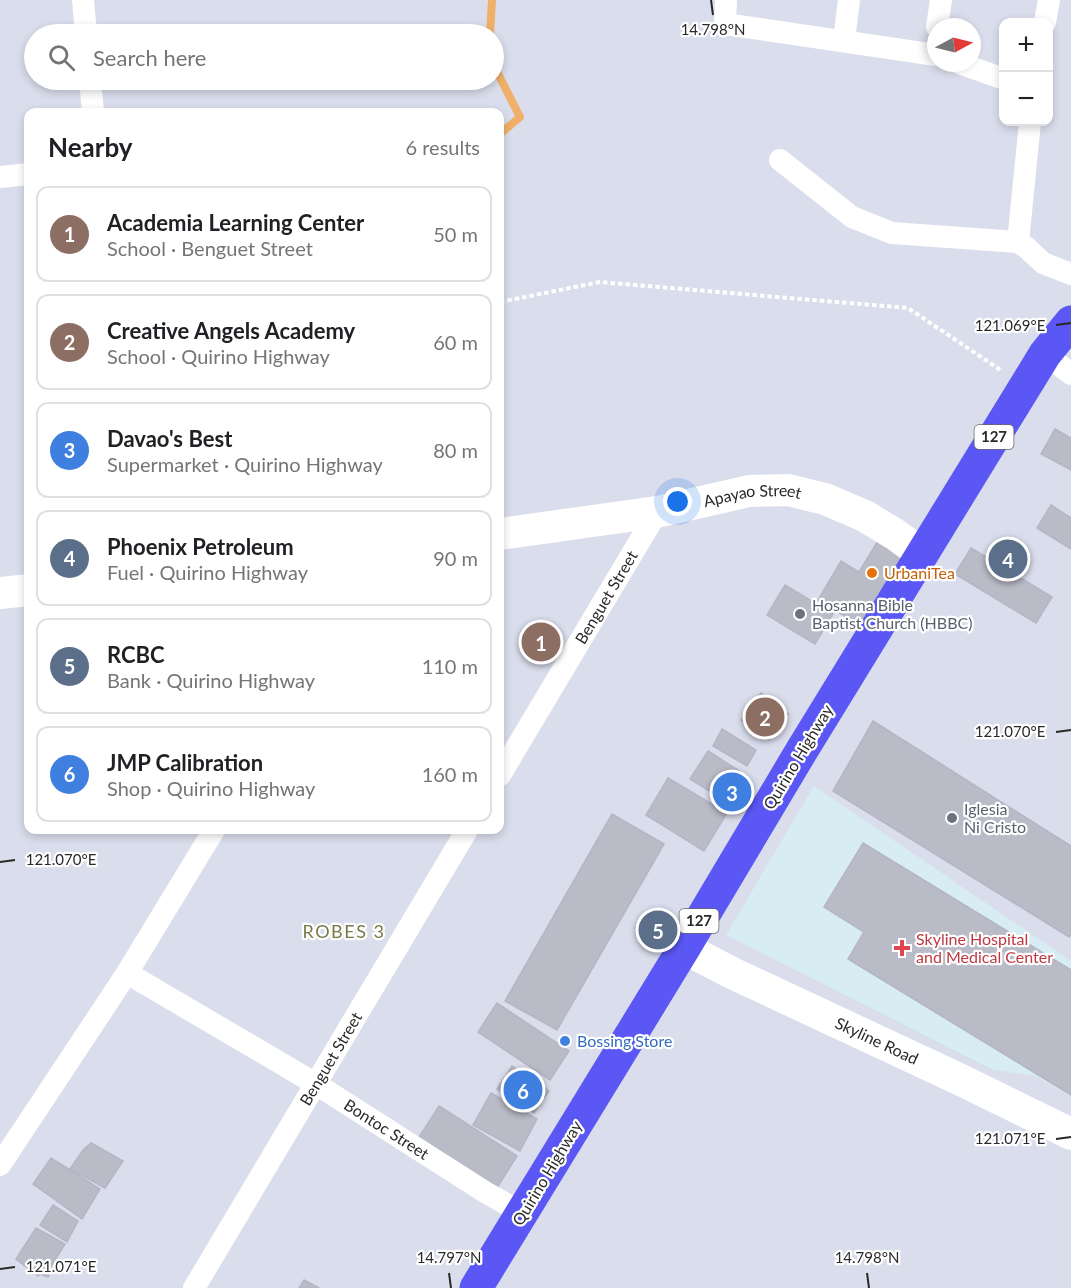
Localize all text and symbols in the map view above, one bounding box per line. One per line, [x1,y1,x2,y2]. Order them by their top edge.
north arrow [927,18,981,72]
map controls [999,18,1053,126]
button: + [999,18,1053,72]
text: 14.798°N [681,20,745,38]
search box [24,24,504,90]
icon: search [45,41,78,74]
text: Search here [93,44,206,71]
button: − [999,72,1053,126]
text: Nearby [48,131,133,163]
text: 6 results [405,135,480,159]
text: Academia Learning Center [107,209,364,236]
text: 1 [64,222,75,246]
text: 50 m [433,222,478,246]
text: School · Benguet Street [107,236,313,260]
text: 121.069°E [975,316,1045,334]
text: Creative Angels Academy [107,317,355,344]
text: 2 [64,330,75,354]
text: 60 m [433,330,478,354]
text: School · Quirino Highway [107,344,330,368]
text: Davao's Best [107,425,232,452]
road number: 127 [974,425,1014,449]
text: 3 [64,438,75,462]
text: 80 m [433,438,478,462]
text: Supermarket · Quirino Highway [107,452,383,476]
street label: Apayao Street [702,480,804,510]
your location [663,487,692,516]
text: Phoenix Petroleum [107,533,294,560]
pin: 4 [988,536,1028,582]
text: 4 [64,546,75,570]
text: 90 m [433,546,478,570]
street label: Benguet Street [571,547,641,647]
text: Fuel · Quirino Highway [107,560,308,584]
place label: UrbaniTea [884,563,955,582]
marker: UrbaniTea [865,566,879,580]
place label: Hosanna Bible Baptist Church (HBBC) [812,595,972,632]
marker: Hosanna Bible Baptist Church (HBBC) [793,607,807,621]
pin: 1 [522,620,560,664]
text: RCBC [107,641,165,668]
text: 5 [64,654,75,678]
text: 110 m [422,654,478,678]
text: Bank · Quirino Highway [107,668,315,692]
pin: 2 [746,694,784,740]
street label: Quirino Highway [759,700,837,813]
text: 121.070°E [975,722,1045,740]
text: JMP Calibration [107,749,263,776]
text: 6 [64,762,75,786]
text: 160 m [422,762,478,786]
pin: 3 [712,770,752,814]
text: Shop · Quirino Highway [107,776,315,800]
place label: Iglesia Ni Cristo [964,799,1026,836]
marker: Iglesia Ni Cristo [945,811,959,825]
text: 121.070°E [26,850,96,868]
pin: 5 [638,908,678,952]
road number: 127 [680,909,718,933]
district label: ROBES 3 [303,920,385,942]
place label: Skyline Hospital and Medical Center [916,929,1053,966]
marker: Skyline Hospital and Medical Center [893,939,911,957]
street label: Benguet Street [295,1008,366,1108]
street label: Skyline Road [832,1013,922,1068]
place label: Bossing Store [577,1031,672,1050]
marker: Bossing Store [558,1034,572,1048]
pin: 6 [504,1068,542,1112]
street label: Bontoc Street [341,1095,433,1163]
street label: Quirino Highway [508,1116,586,1229]
text: 121.071°E [975,1129,1045,1147]
text: 14.797°N [417,1248,481,1266]
text: 14.798°N [835,1248,899,1266]
text: 121.071°E [26,1257,96,1275]

